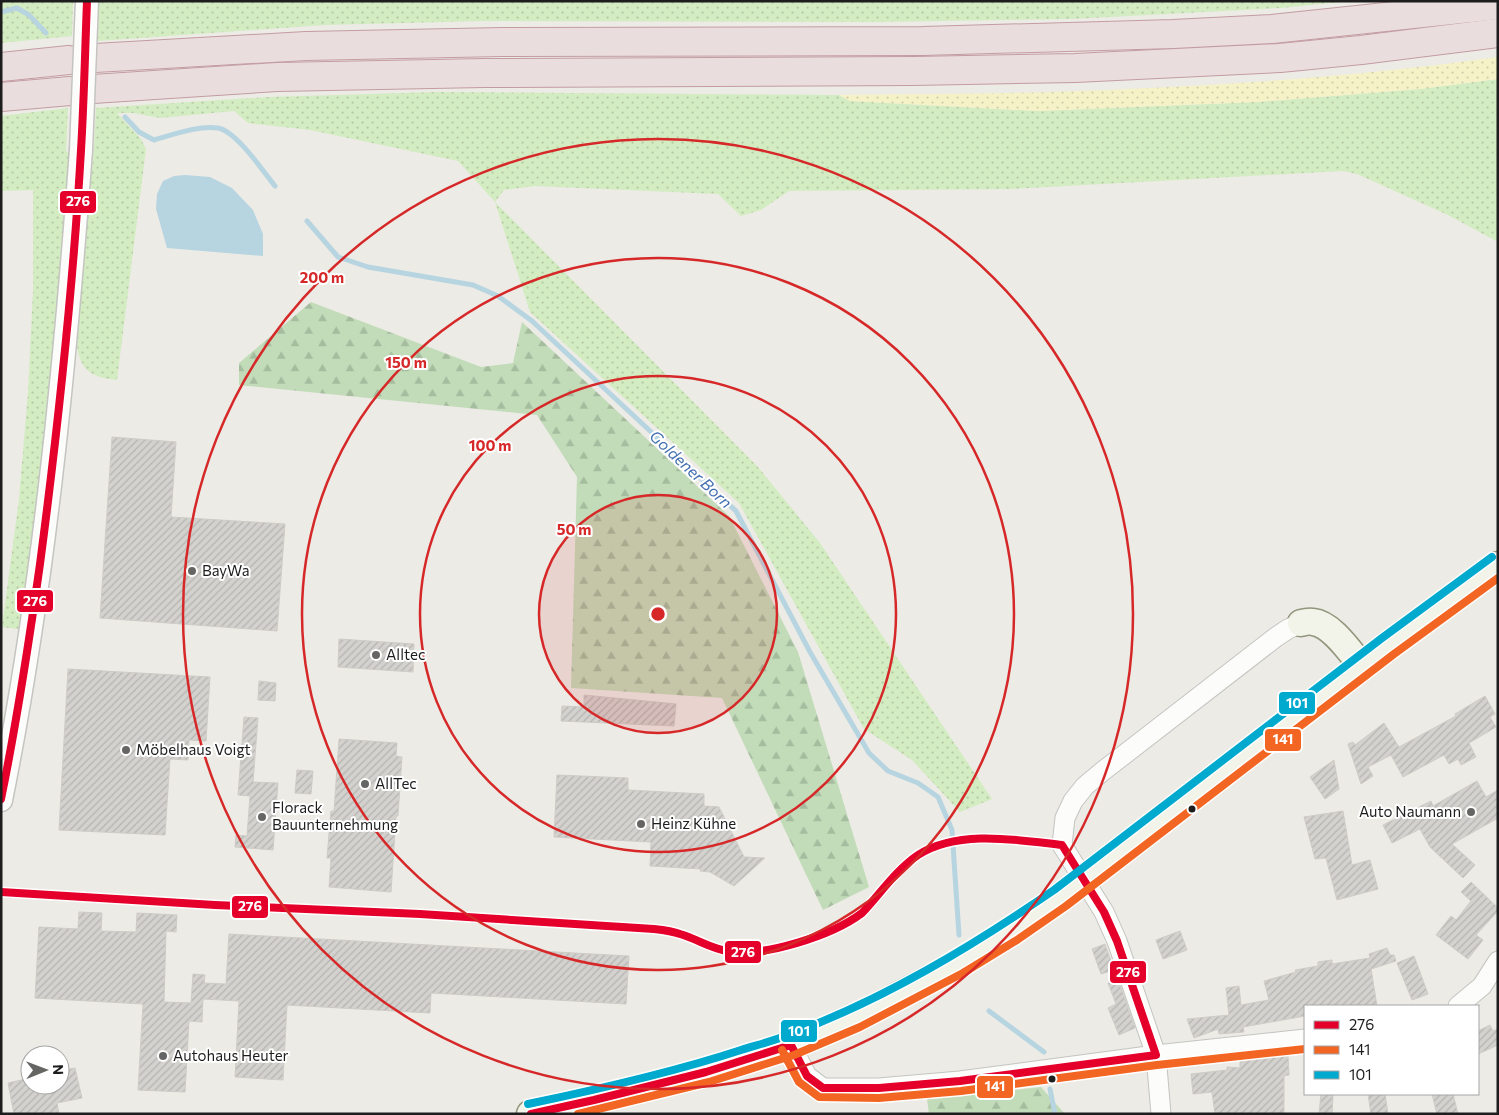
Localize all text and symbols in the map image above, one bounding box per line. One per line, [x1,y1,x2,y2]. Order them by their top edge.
line badge: 276 [59,190,97,214]
text: 276 [66,192,90,209]
text: 200 m [300,268,344,286]
text: 150 m [385,353,427,371]
water label: Goldener Born [646,426,736,512]
text: 100 m [469,436,511,454]
text: 50 m [557,520,591,538]
place label: BayWa [202,561,249,579]
marker: BayWa [186,565,198,577]
line badge: 276 [16,589,54,613]
text: 276 [23,592,47,609]
centre of rings [649,605,667,623]
place label: Alltec [386,645,425,663]
marker: Alltec [370,649,382,661]
line badge: 101 [1278,691,1316,715]
text: 101 [1286,694,1308,711]
line badge: 141 [1264,728,1302,752]
text: 141 [1273,730,1293,747]
place label: Möbelhaus Voigt [136,740,251,758]
marker: Möbelhaus Voigt [120,744,132,756]
place label: AllTec [375,774,417,792]
marker: AllTec [359,778,371,790]
place label: Florack Bauunternehmung [272,798,398,833]
place label: Auto Naumann [1359,802,1461,820]
unlabelled marker [1187,804,1197,814]
marker: Auto Naumann [1465,806,1477,818]
marker: Florack Bauunternehmung [256,811,268,823]
place label: Heinz Kühne [651,814,736,832]
marker: Heinz Kühne [635,818,647,830]
line badge: 276 [231,895,269,919]
text: 276 [238,897,262,914]
line badge: 276 [724,940,762,964]
text: 276 [731,943,755,960]
line badge: 276 [1109,960,1147,984]
text: 276 [1116,963,1140,980]
legend [1304,1005,1479,1095]
text: 276 [1349,1015,1374,1033]
line badge: 101 [780,1019,818,1043]
text: 101 [788,1022,810,1039]
text: 141 [1349,1040,1370,1058]
north arrow [20,1045,70,1095]
place label: Autohaus Heuter [173,1046,289,1064]
marker: Autohaus Heuter [157,1050,169,1062]
text: N [50,1064,67,1075]
text: 101 [1349,1065,1372,1083]
unlabelled marker [1047,1074,1057,1084]
line badge: 141 [976,1075,1014,1099]
text: 141 [985,1077,1005,1094]

